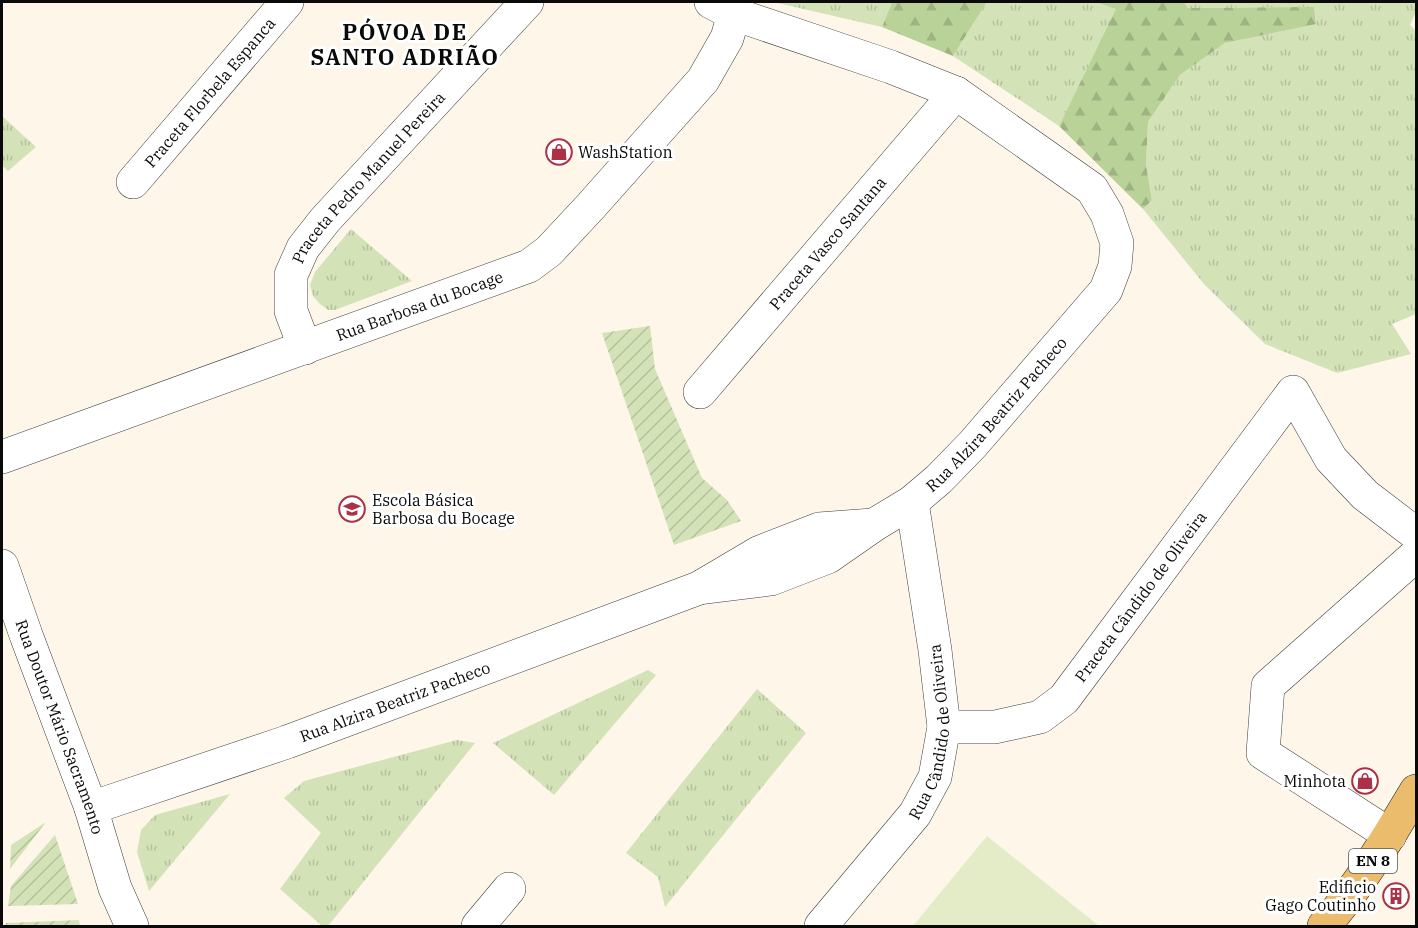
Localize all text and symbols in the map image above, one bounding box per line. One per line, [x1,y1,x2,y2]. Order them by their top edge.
street label: Praceta Florbela Espanca [140,13,280,171]
district label: PÓVOA DE SANTO ADRIÃO [310,17,500,71]
street label: Praceta Pedro Manuel Pereira [287,87,449,266]
shop icon: WashStation [544,137,574,167]
place label: WashStation [578,142,673,162]
street label: Praceta Vasco Santana [765,172,890,314]
street label: Rua Barbosa du Bocage [333,266,506,345]
street label: Rua Alzira Beatriz Pacheco [922,333,1071,496]
place label: Escola Básica Barbosa du Bocage [372,490,515,528]
school or university icon: Escola Básica Barbosa du Bocage [337,494,367,524]
street label: Praceta Cândido de Oliveira [1070,507,1211,686]
street label: Rua Doutor Mário Sacramento [11,617,108,837]
street label: Rua Cândido de Oliveira [904,643,954,823]
street label: Rua Alzira Beatriz Pacheco [297,657,493,746]
shop icon: Minhota [1350,766,1380,796]
place label: Minhota [1283,771,1346,791]
road number: EN 8 [1349,849,1397,873]
place label: Edificio Gago Coutinho [1265,877,1376,915]
building icon: Edificio Gago Coutinho [1381,881,1411,911]

